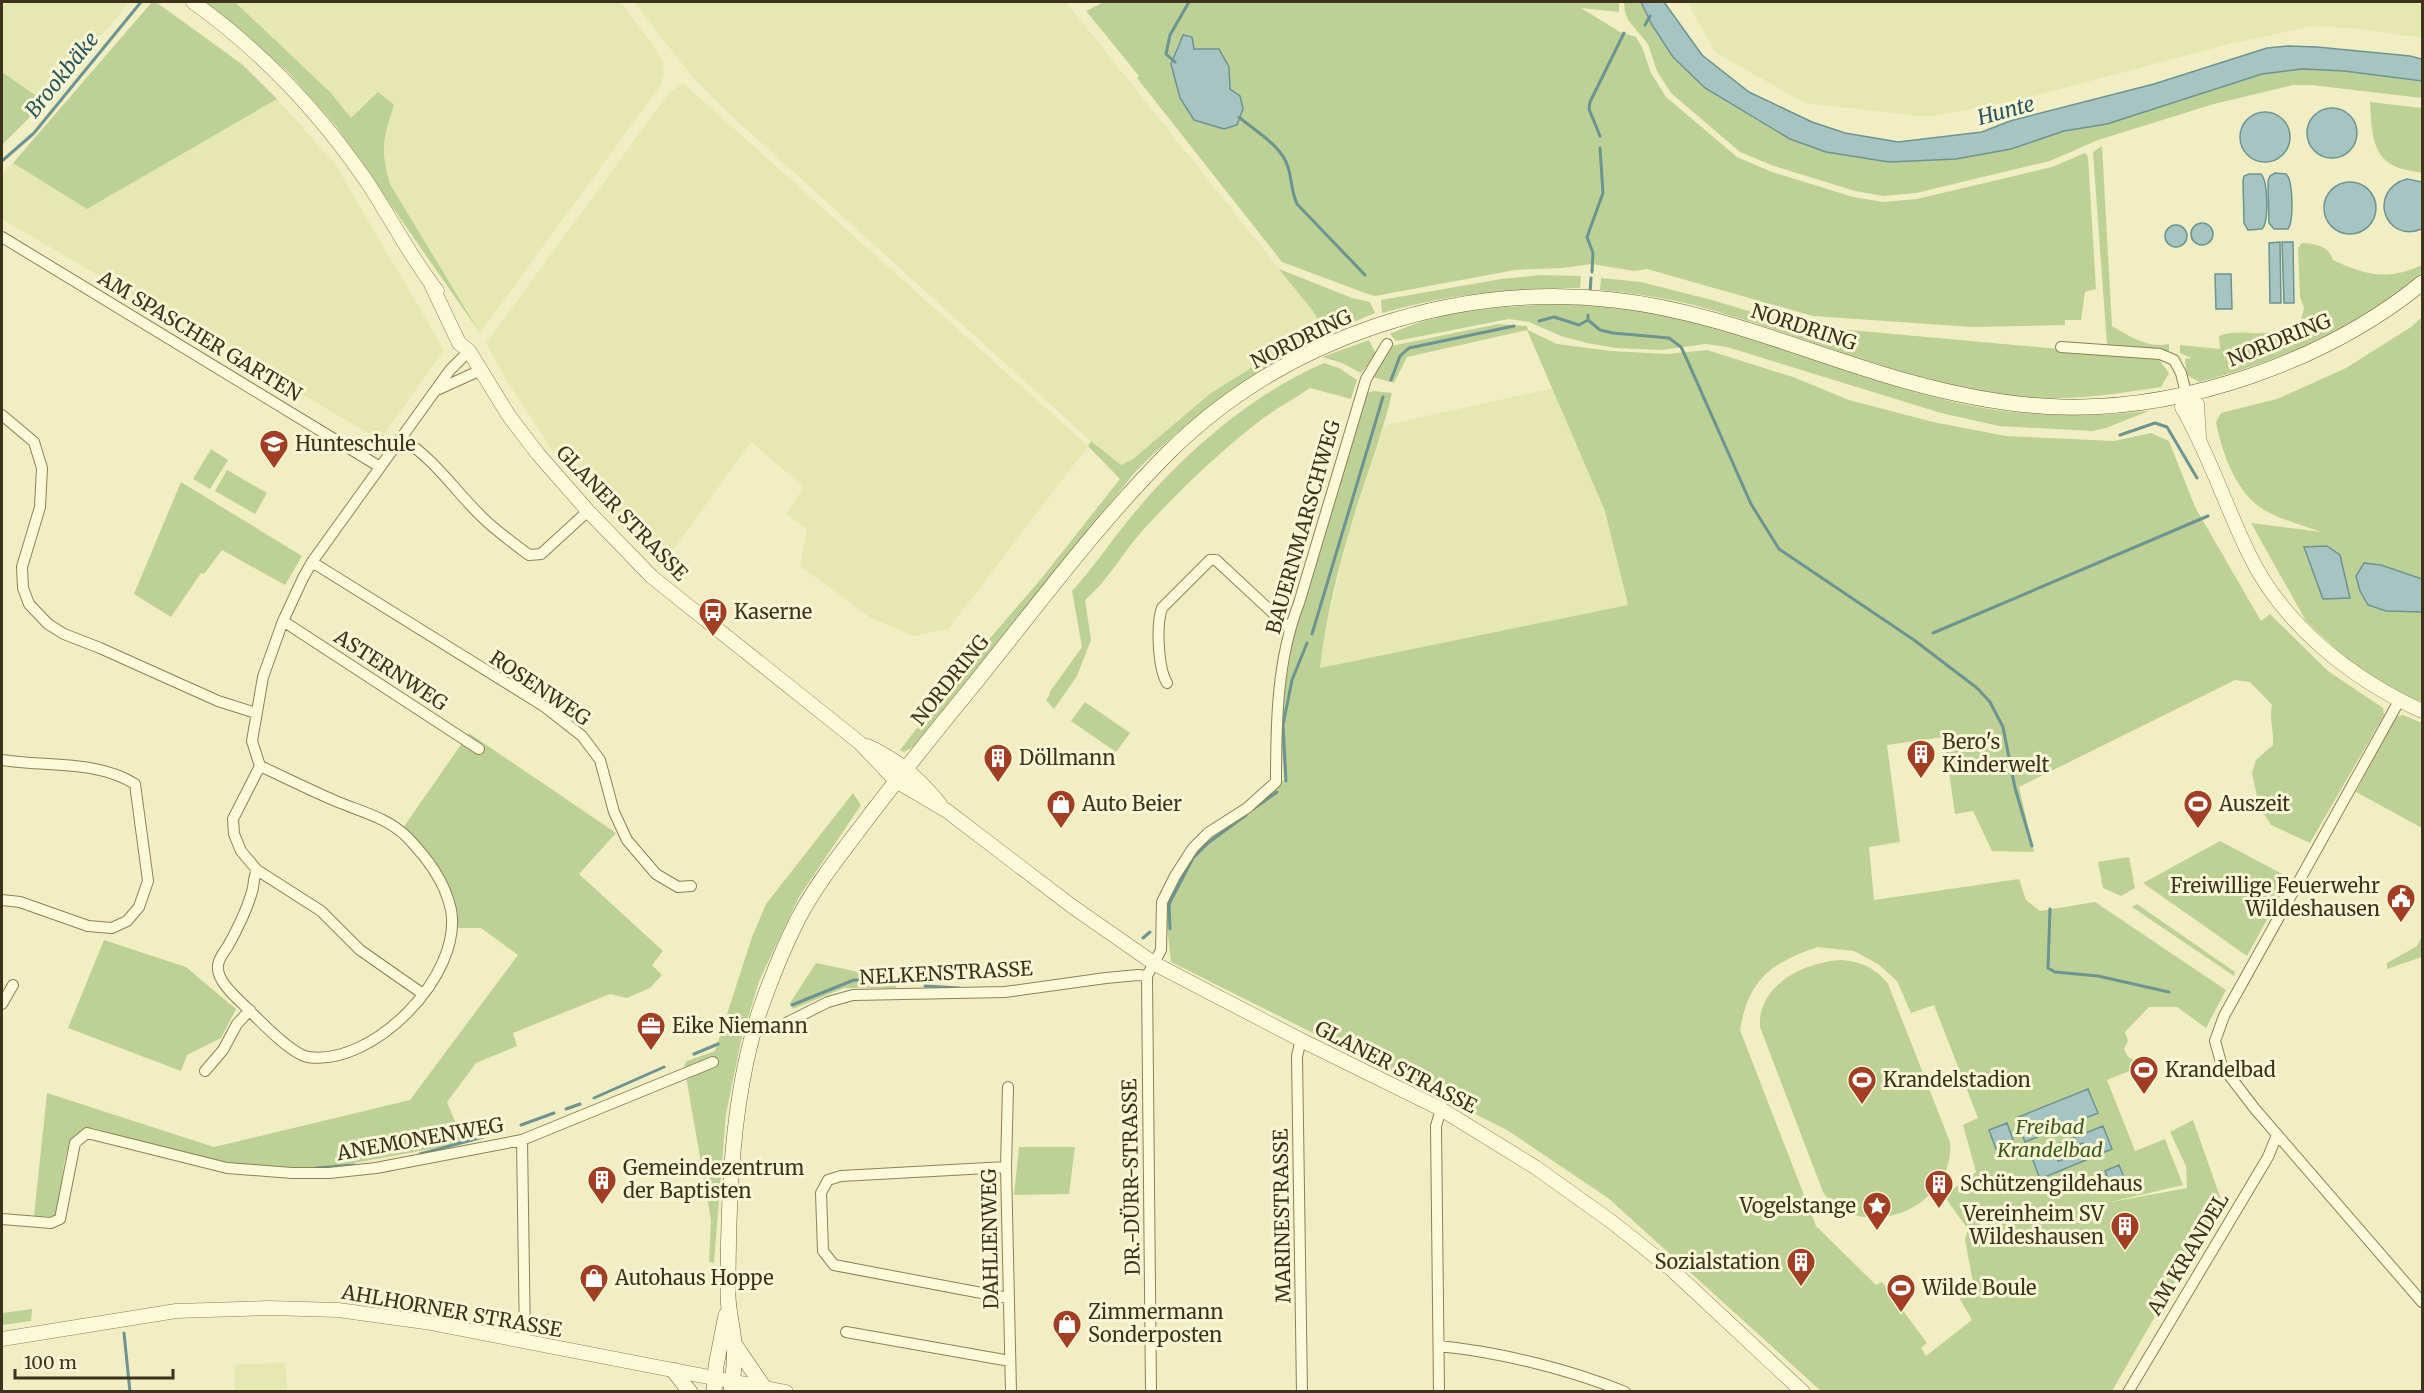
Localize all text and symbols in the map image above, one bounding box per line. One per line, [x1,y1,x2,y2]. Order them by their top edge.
water label: Brookbäke [19,26,104,123]
water label: Hunte [1973,90,2037,131]
street label: AM SPASCHER GARTEN [93,264,307,407]
street label: NORDRING [1748,298,1861,355]
street label: NORDRING [1246,303,1356,374]
street label: NORDRING [2223,307,2335,372]
street label: BAUERNMARSCHWEG [1260,417,1345,637]
school or university icon: Hunteschule [258,428,290,470]
place label: Hunteschule [295,431,416,456]
street label: GLANER STRASSE [551,440,694,586]
bus stop icon: Kaserne [697,596,729,638]
place label: Kaserne [734,599,812,624]
street label: ASTERNWEG [329,623,453,716]
street label: NORDRING [905,629,994,730]
street label: ROSENWEG [485,645,596,731]
place label: Bero's Kinderwelt [1942,729,2049,777]
building icon: Bero's Kinderwelt [1905,738,1937,780]
building icon: Döllmann [982,742,1014,784]
place label: Döllmann [1019,745,1115,770]
shop icon: Auto Beier [1045,788,1077,830]
sports icon: Auszeit [2182,788,2214,830]
place label: Auto Beier [1081,791,1182,816]
place label: Auszeit [2218,791,2290,816]
place label: Freiwillige Feuerwehr Wildeshausen [2170,873,2380,921]
public building icon: Freiwillige Feuerwehr Wildeshausen [2385,882,2417,924]
street label: NELKENSTRASSE [859,955,1033,990]
office icon: Eike Niemann [635,1010,667,1052]
place label: Eike Niemann [672,1013,808,1038]
street label: GLANER STRASSE [1311,1015,1482,1118]
sports icon: Krandelbad [2128,1054,2160,1096]
place label: Krandelbad [2165,1057,2276,1082]
sports icon: Krandelstadion [1846,1064,1878,1106]
place label: Krandelstadion [1883,1067,2031,1092]
street label: DR.-DÜRR-STRASSE [1116,1078,1145,1276]
street label: ANEMONENWEG [334,1111,506,1166]
park label: Freibad Krandelbad [1996,1114,2103,1162]
street label: MARINESTRASSE [1267,1128,1296,1303]
place label: Gemeindezentrum der Baptisten [623,1155,805,1203]
building icon: Gemeindezentrum der Baptisten [586,1164,618,1206]
street label: DAHLIENWEG [976,1168,1003,1310]
building icon: Schützengildehaus [1923,1168,1955,1210]
place label: Schützengildehaus [1960,1171,2143,1196]
street label: AM KRANDEL [2141,1188,2234,1320]
place icon: Vogelstange [1861,1190,1893,1232]
place label: Vogelstange [1739,1193,1856,1218]
place label: Vereinheim SV Wildeshausen [1962,1201,2105,1249]
building icon: Vereinheim SV Wildeshausen [2109,1210,2141,1252]
building icon: Sozialstation [1785,1246,1817,1288]
place label: Sozialstation [1654,1249,1780,1274]
shop icon: Autohaus Hoppe [578,1262,610,1304]
place label: Autohaus Hoppe [614,1265,774,1290]
sports icon: Wilde Boule [1885,1272,1917,1314]
place label: Wilde Boule [1921,1275,2037,1300]
street label: AHLHORNER STRASSE [339,1279,565,1342]
place label: Zimmermann Sonderposten [1088,1299,1223,1347]
shop icon: Zimmermann Sonderposten [1051,1308,1083,1350]
scale bar [15,1342,172,1380]
text: 100 m [24,1351,77,1374]

